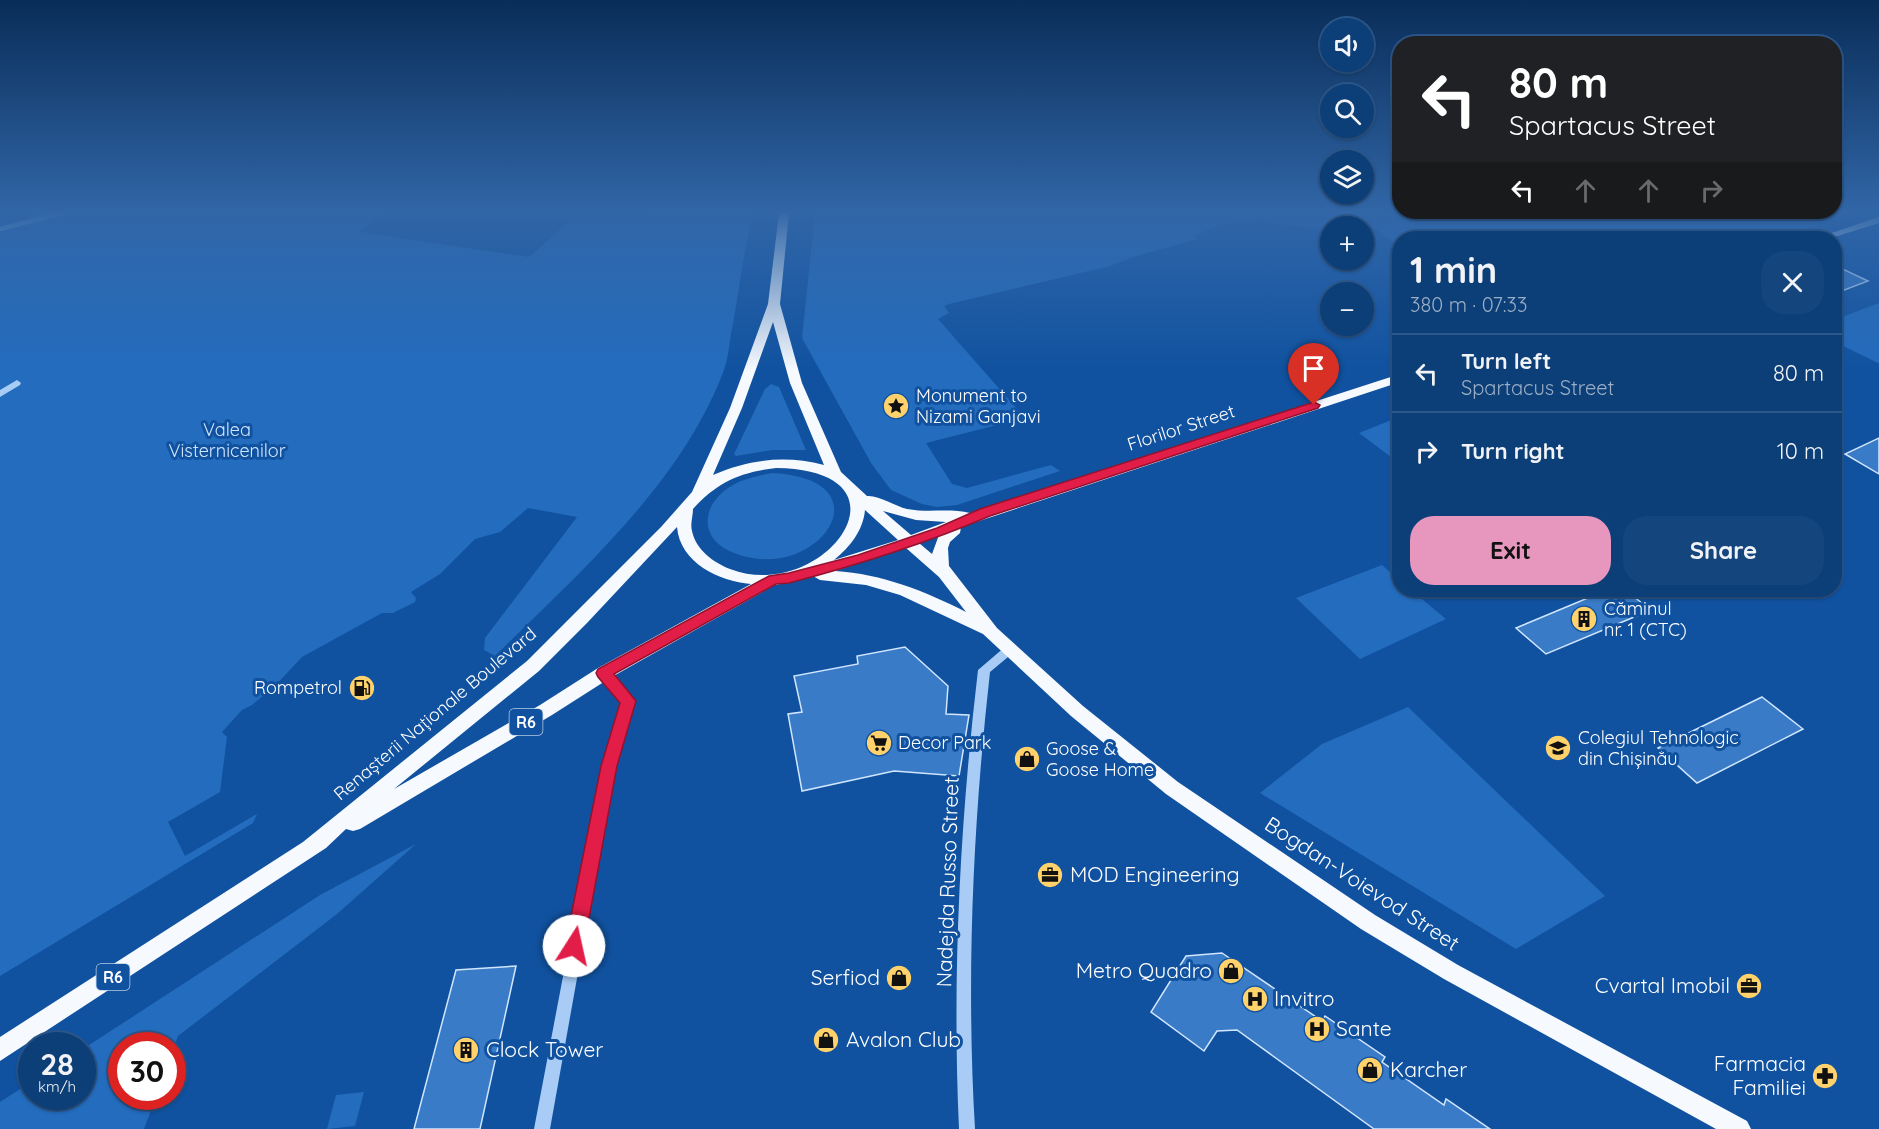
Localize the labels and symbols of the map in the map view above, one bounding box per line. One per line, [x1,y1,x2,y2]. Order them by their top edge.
pin [1288,343,1339,405]
place label: Monument to Nizami Ganjavi [916,384,1041,428]
place icon: Monument to Nizami Ganjavi [881,391,911,421]
street label: Florilor Street [1124,399,1238,456]
park label: Valea Visternicenilor [168,418,286,462]
place label: Căminul nr. 1 (CTC) [1604,597,1687,641]
building icon: Căminul nr. 1 (CTC) [1569,604,1599,634]
street label: Renașterii Naționale Boulevard [329,622,541,805]
fuel station icon: Rompetrol [347,673,377,703]
place label: Rompetrol [254,676,342,699]
road number: R6 [510,709,542,735]
place label: Colegiul Tehnologic din Chișinău [1578,726,1739,770]
supermarket icon: Decor Park [864,728,894,758]
place label: Decor Park [898,731,991,754]
school or university icon: Colegiul Tehnologic din Chișinău [1543,733,1573,763]
place label: Goose & Goose Home [1046,737,1154,781]
shop icon: Goose & Goose Home [1012,744,1042,774]
street label: Nadejda Russo Street [930,776,964,988]
street label: Bogdan-Voievod Street [1260,811,1465,956]
office icon: MOD Engineering [1035,860,1065,890]
place label: MOD Engineering [1070,861,1240,887]
position arrow [542,914,606,978]
shop icon: Metro Quadro [1216,956,1246,986]
place label: Metro Quadro [1076,957,1212,983]
shop icon: Serfiod [884,963,914,993]
road number: R6 [96,964,130,990]
place label: Serfiod [811,964,880,990]
office icon: Cvartal Imobil [1734,971,1764,1001]
place label: Cvartal Imobil [1595,972,1730,998]
hospital icon: Invitro [1240,984,1270,1014]
place label: Invitro [1274,985,1334,1011]
hospital icon: Sante [1302,1014,1332,1044]
place label: Sante [1336,1015,1392,1041]
shop icon: Avalon Club [811,1025,841,1055]
place label: Avalon Club [846,1026,961,1052]
speed limit sign: 30 [108,1032,186,1110]
building icon: Clock Tower [451,1035,481,1065]
place label: Clock Tower [486,1036,603,1062]
place label: Farmacia Familiei [1714,1050,1806,1100]
shop icon: Karcher [1355,1055,1385,1085]
place label: Karcher [1390,1056,1467,1082]
pharmacy icon: Farmacia Familiei [1810,1061,1840,1091]

